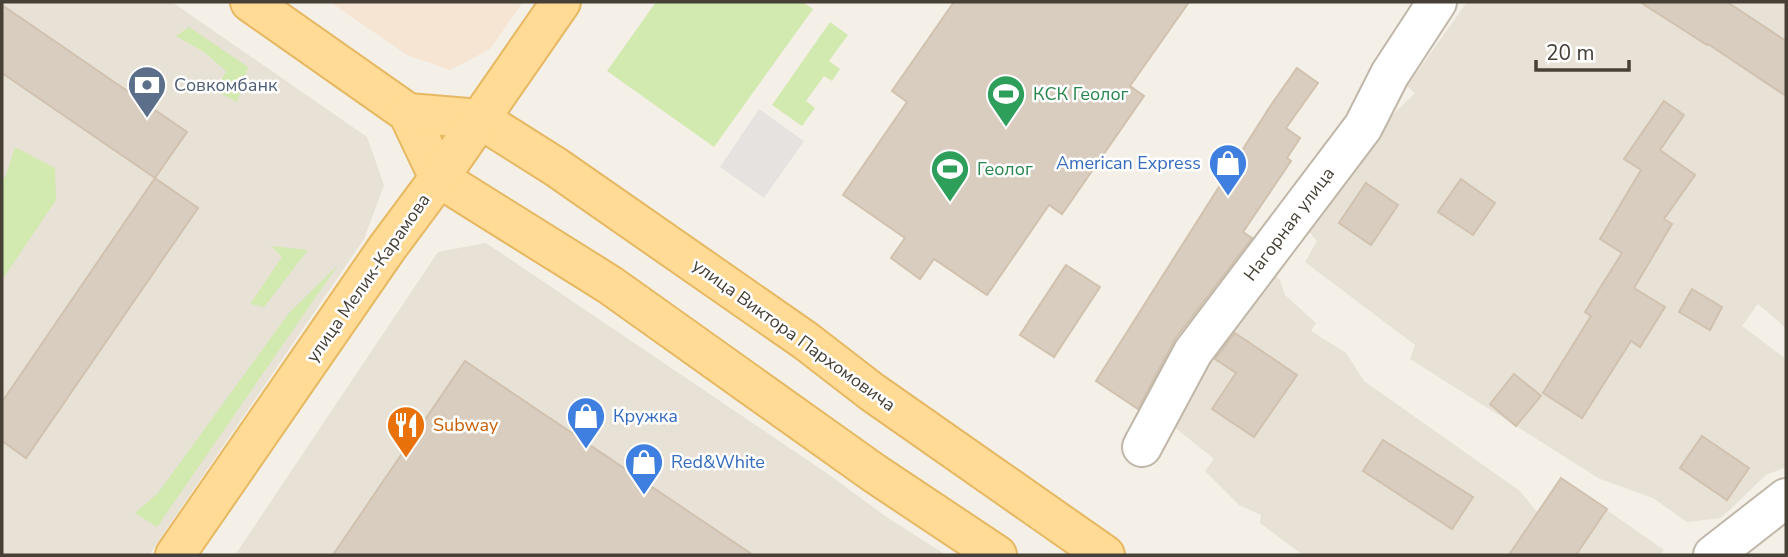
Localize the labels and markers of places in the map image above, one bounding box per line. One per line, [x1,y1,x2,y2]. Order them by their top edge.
bank icon: Совкомбанк [126,64,168,119]
place label: Совкомбанк [174,73,278,97]
sports icon: КСК Геолог [985,73,1027,128]
place label: КСК Геолог [1033,82,1129,106]
shop icon: American Express [1207,142,1249,197]
sports icon: Геолог [929,148,971,203]
place label: American Express [1056,151,1201,175]
place label: Геолог [977,157,1033,181]
shop icon: Кружка [565,395,607,450]
restaurant icon: Subway [385,404,427,459]
place label: Кружка [613,404,678,428]
place label: Subway [433,413,499,437]
shop icon: Red&White [623,441,665,496]
place label: Red&White [671,450,765,474]

